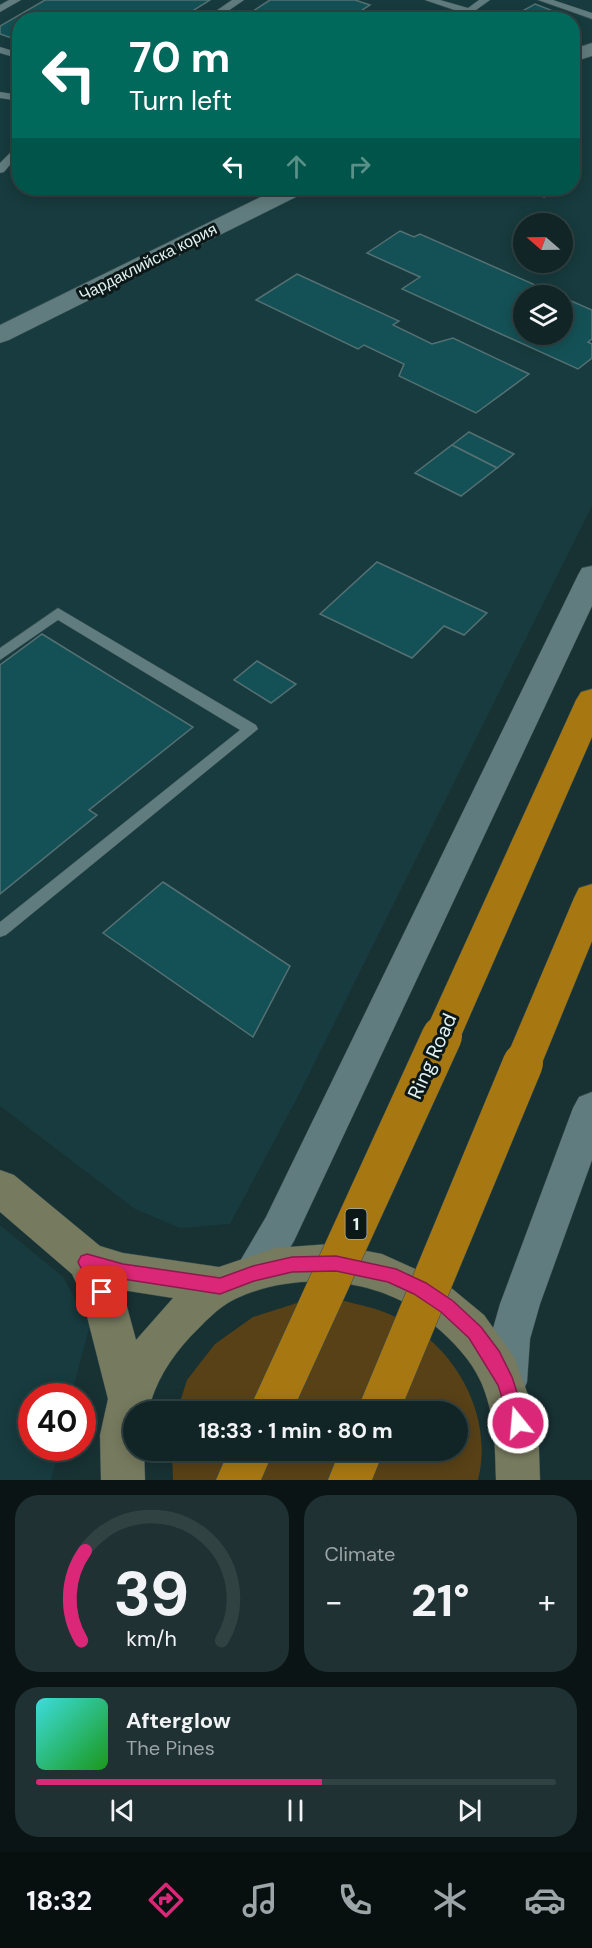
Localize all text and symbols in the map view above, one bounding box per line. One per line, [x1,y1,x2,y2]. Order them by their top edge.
text: 70 m [129,30,230,85]
icon: left [30,36,108,114]
text: Turn left [129,83,232,118]
icon: left [217,150,250,183]
icon: ahead [280,150,313,183]
icon: right [343,150,376,183]
north arrow [513,213,573,273]
map controls [513,213,573,345]
street label: Чардаклийска кория [76,218,220,306]
button: layers [513,285,573,345]
street label: Ring Road [402,1009,462,1103]
road number: 1 [346,1209,366,1239]
pin [76,1266,127,1317]
icon: arrive [85,1275,118,1308]
speed limit sign: 40 [18,1383,96,1461]
position arrow [486,1391,550,1455]
text: 18:33 · 1 min · 80 m [198,1416,393,1445]
text: Climate [325,1541,395,1567]
text: 39 [114,1553,190,1634]
text: 21° [411,1571,470,1630]
text: − [325,1580,343,1623]
text: + [538,1580,556,1623]
text: km/h [126,1625,177,1653]
text: Afterglow [126,1706,231,1735]
text: The Pines [126,1735,215,1761]
icon: previous [106,1794,139,1827]
icon: pause [279,1794,312,1827]
icon: next [453,1794,486,1827]
icon: directions [145,1879,187,1921]
icon: music [239,1879,281,1921]
icon: phone [334,1879,376,1921]
icon: climate [429,1879,471,1921]
icon: car [524,1879,566,1921]
text: 18:32 [26,1883,92,1918]

